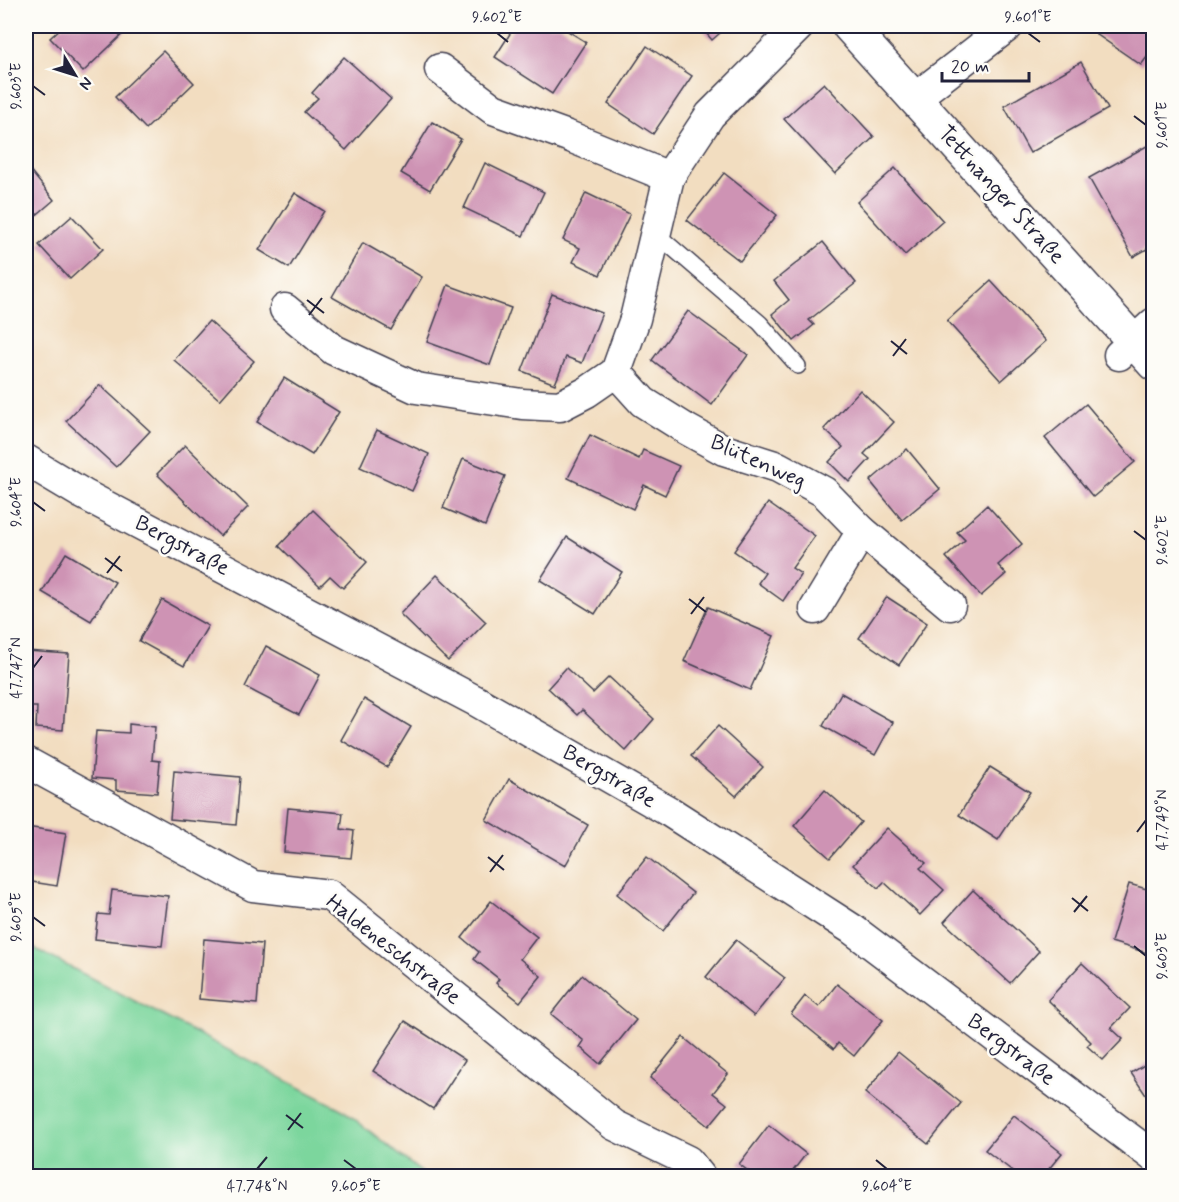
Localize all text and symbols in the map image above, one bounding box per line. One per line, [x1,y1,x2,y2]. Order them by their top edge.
text: 9.602°E [472,8,522,28]
text: 9.601°E [1005,8,1052,28]
north arrow [45,45,105,105]
scale bar [942,45,1029,83]
text: 20 m [951,55,989,79]
text: 9.603°E [7,62,27,110]
text: N [74,73,97,94]
text: 9.601°E [1153,101,1173,148]
street label: Tettnanger Straße [929,120,1071,272]
street label: Blütenweg [705,429,810,496]
text: 9.604°E [7,477,27,527]
street label: Bergstraße [128,509,234,585]
text: 9.602°E [1153,515,1173,565]
text: 47.747°N [7,637,27,699]
street label: Bergstraße [556,739,661,818]
text: 47.749°N [1153,790,1173,850]
street label: Haldeneschstraße [320,888,466,1012]
text: 9.605°E [7,892,27,942]
text: 9.603°E [1153,932,1173,980]
street label: Bergstraße [959,1008,1061,1095]
text: 47.748°N [226,1177,288,1197]
text: 9.605°E [331,1177,381,1197]
text: 9.604°E [862,1177,912,1197]

